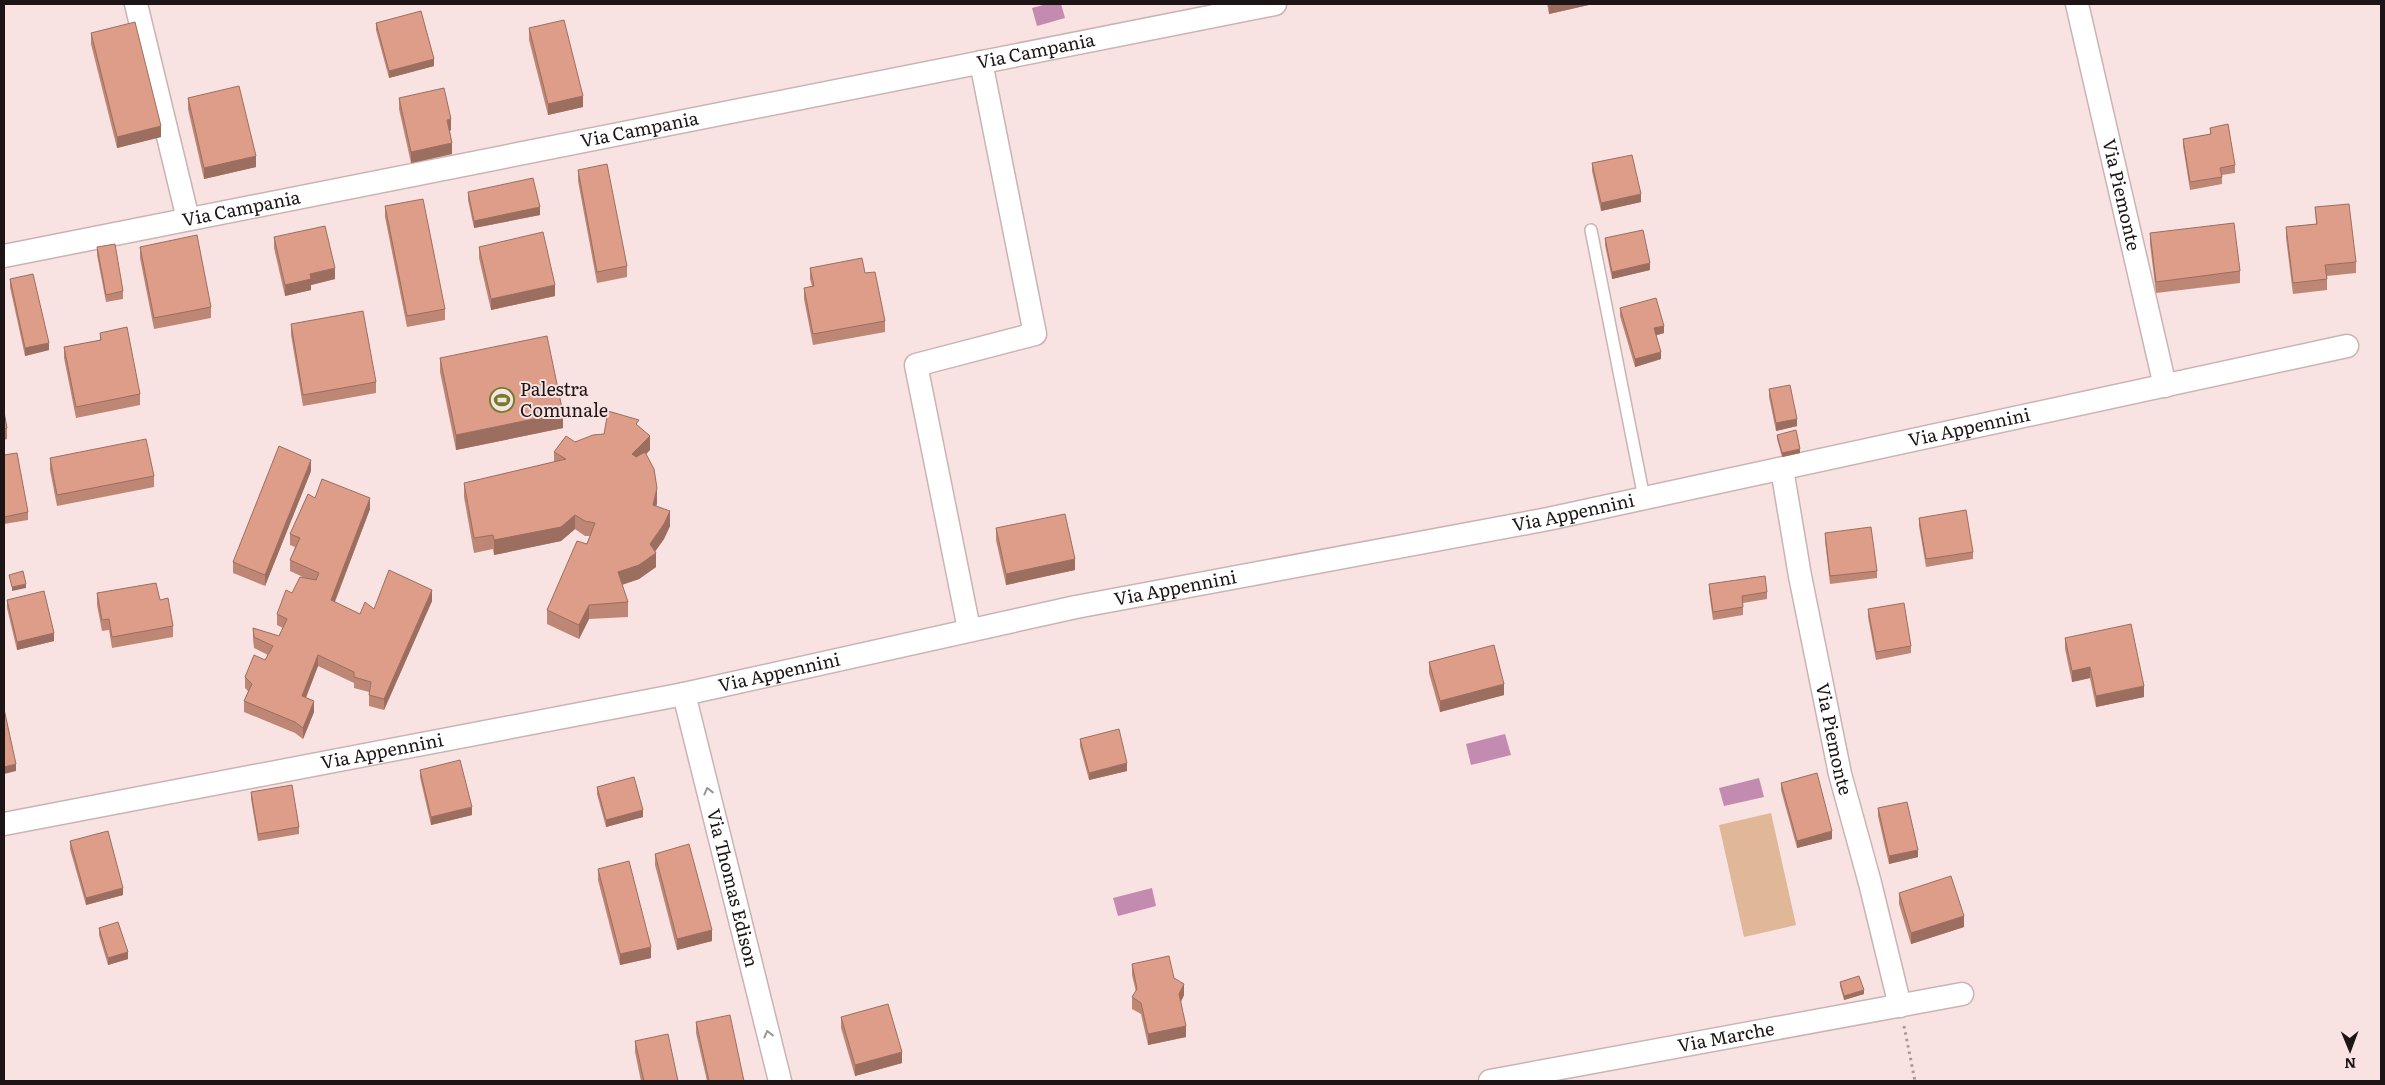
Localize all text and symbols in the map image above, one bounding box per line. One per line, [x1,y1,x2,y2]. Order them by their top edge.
street label: Via Campania [974,25,1097,75]
street label: Via Campania [578,104,701,153]
street label: Via Piemonte [2097,136,2148,253]
street label: Via Campania [180,183,303,232]
place label: Palestra Comunale [520,375,608,423]
sports icon: Palestra Comunale [489,387,515,413]
street label: Via Appennini [1905,400,2032,453]
street label: Via Appennini [1510,486,1637,537]
street label: Via Appennini [1112,562,1239,612]
street label: Via Appennini [716,645,843,698]
street label: Via Piemonte [1810,680,1860,798]
street label: Via Appennini [318,725,445,775]
one-way arrow [703,787,714,796]
street label: Via Thomas Edison [701,806,766,970]
street label: Via Marche [1675,1014,1776,1058]
north arrow [2325,1025,2375,1075]
one-way arrow [763,1029,774,1038]
text: N [2344,1054,2356,1074]

